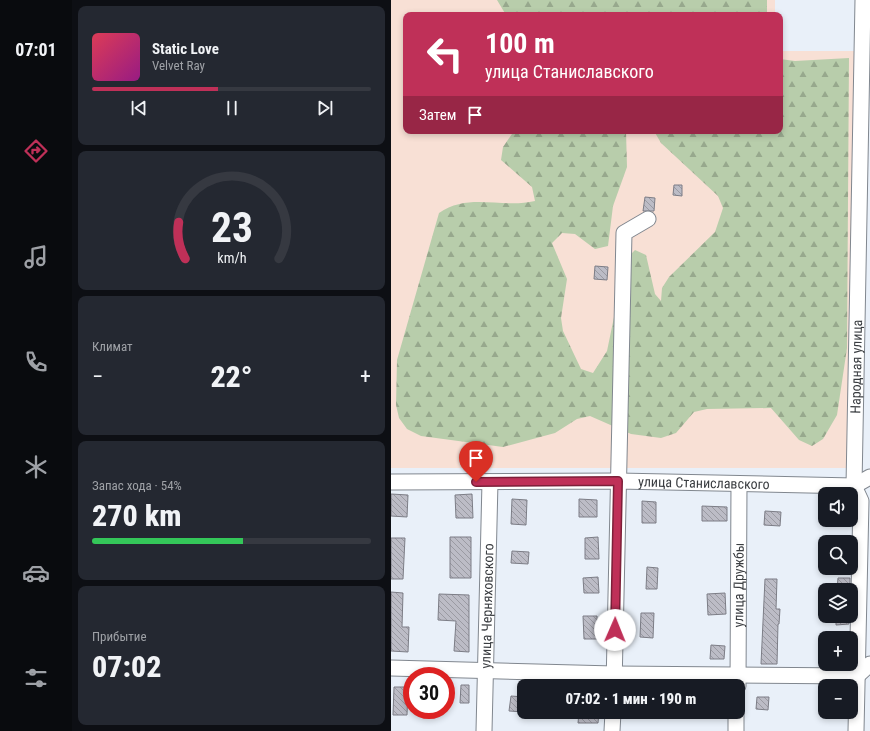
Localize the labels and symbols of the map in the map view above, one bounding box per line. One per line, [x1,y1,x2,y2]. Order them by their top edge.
street label: Народная улица [847,319,865,414]
pin [459,441,493,482]
street label: улица Станиславского [638,473,770,492]
street label: улица Черняховского [478,543,497,669]
street label: улица Дружбы [730,543,747,627]
position arrow [594,609,636,651]
speed limit sign: 30 [403,667,455,719]

